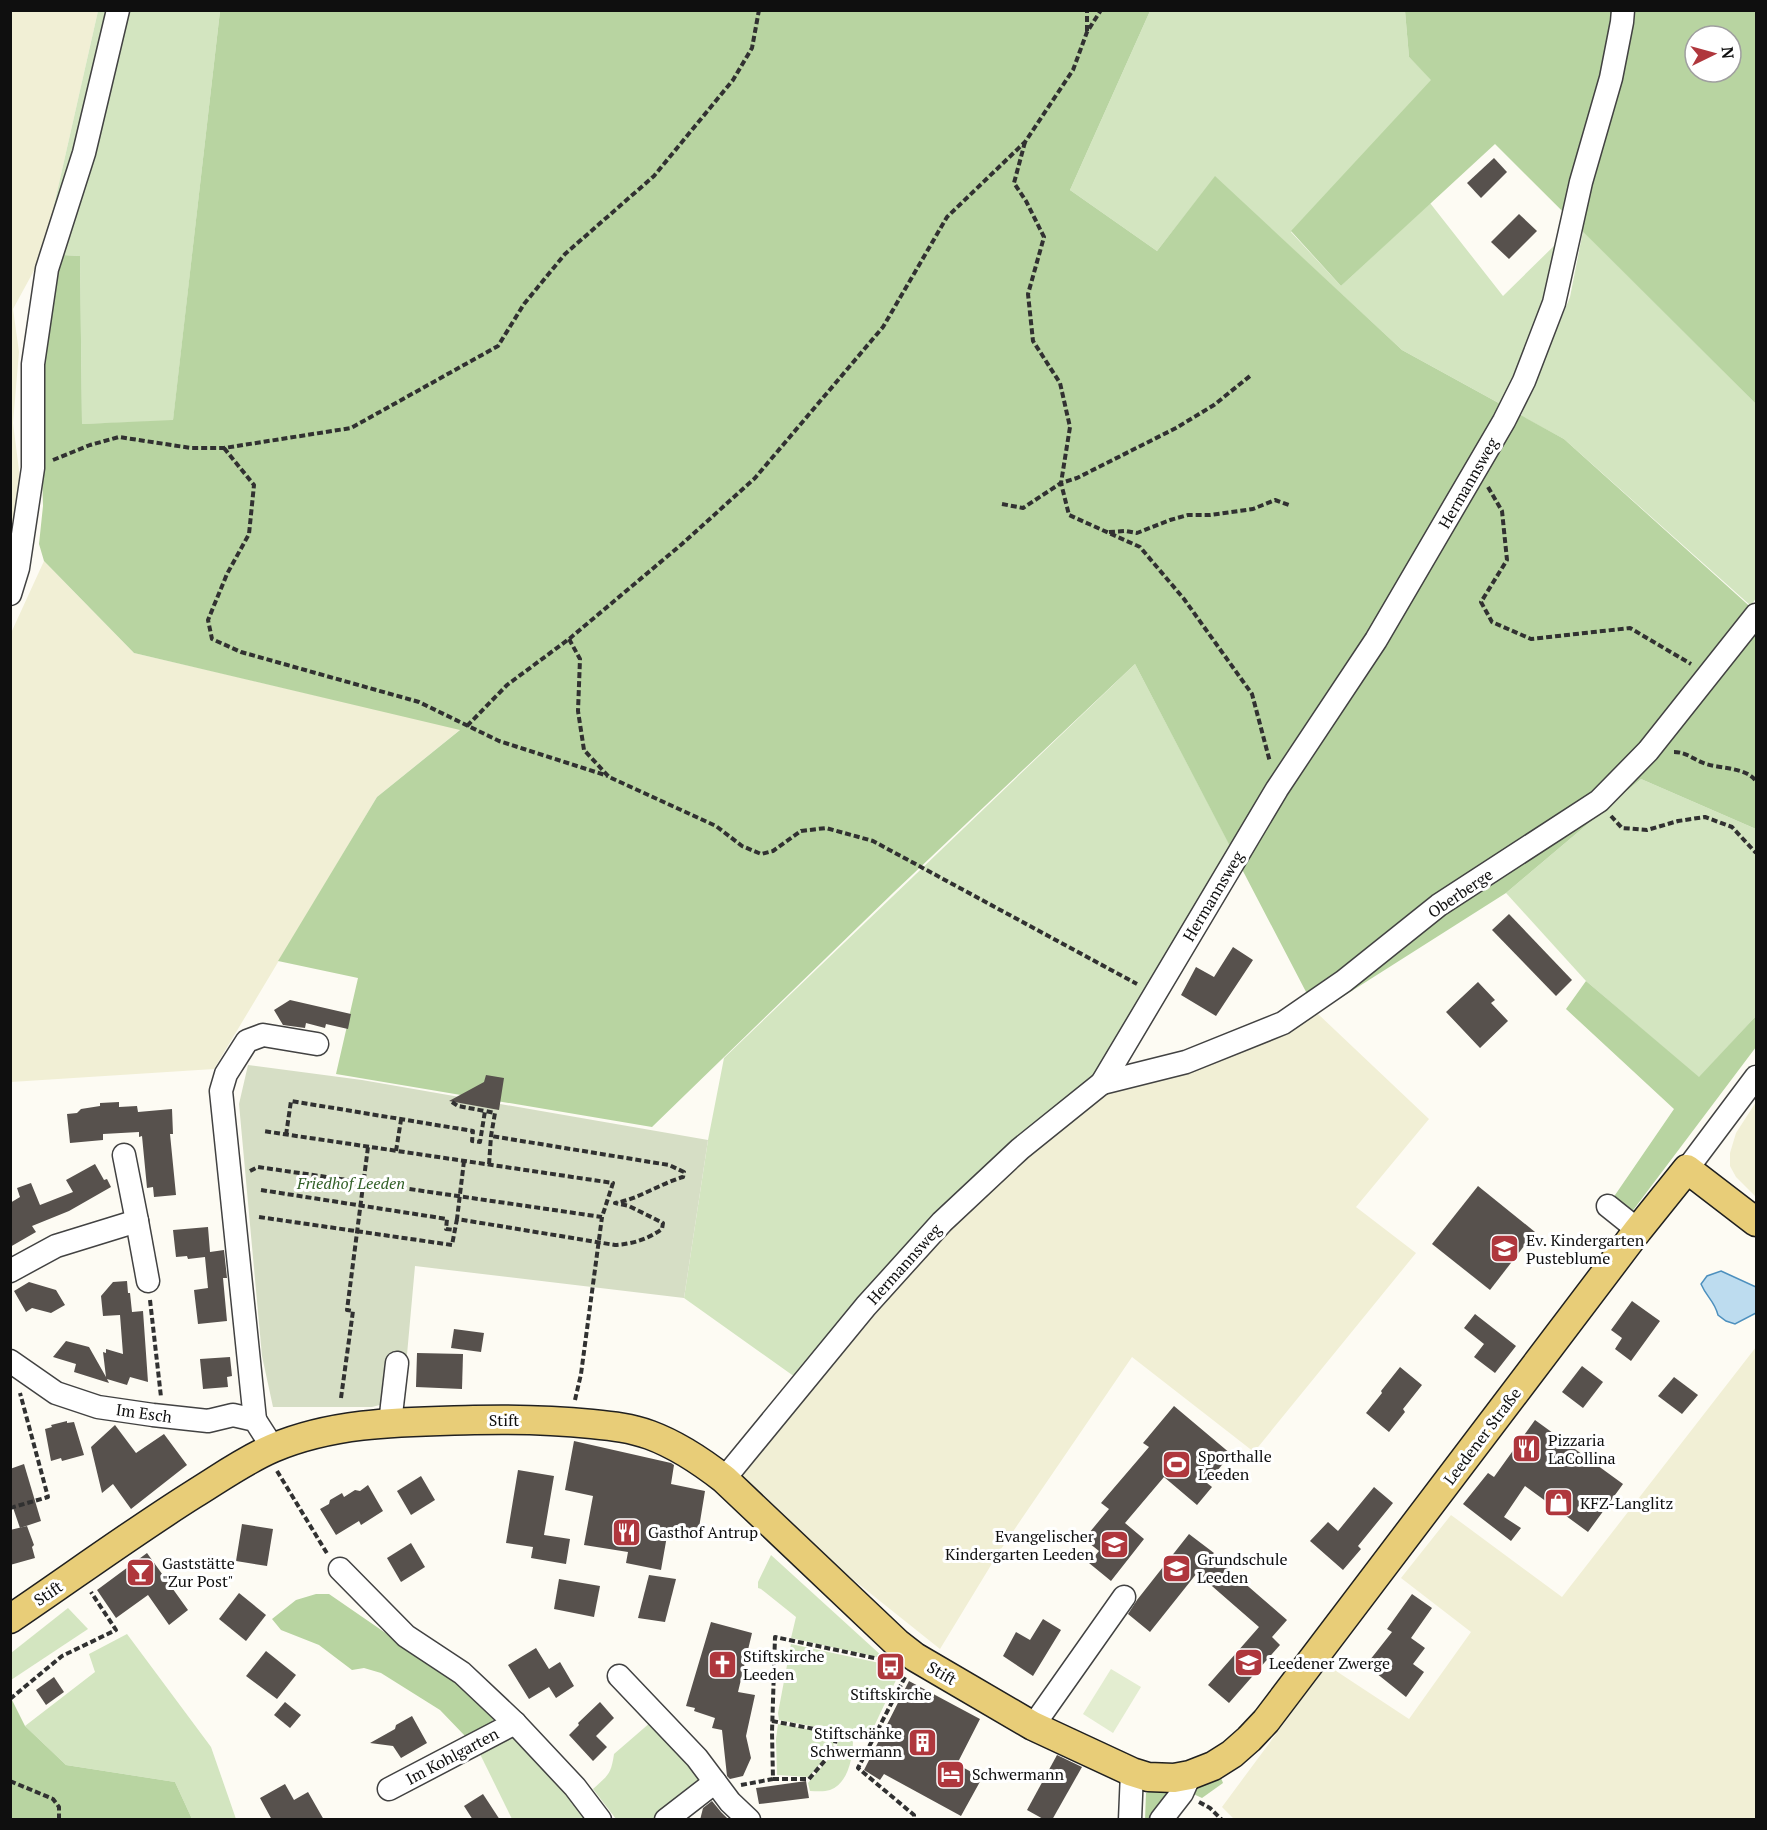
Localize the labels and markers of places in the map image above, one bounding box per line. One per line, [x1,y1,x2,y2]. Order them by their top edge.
place label: Ev. Kindergarten Pusteblume [1526,1229,1645,1269]
school or university icon: Ev. Kindergarten Pusteblume [1489,1233,1521,1265]
place label: Pizzaria LaCollina [1548,1429,1616,1469]
restaurant icon: Pizzaria LaCollina [1511,1433,1543,1465]
place label: Sporthalle Leeden [1198,1445,1272,1485]
sports icon: Sporthalle Leeden [1161,1449,1193,1481]
shop icon: KFZ-Langlitz [1543,1487,1575,1519]
place label: KFZ-Langlitz [1580,1492,1673,1514]
restaurant icon: Gasthof Antrup [611,1516,643,1548]
place label: Gasthof Antrup [648,1521,758,1543]
place label: Evangelischer Kindergarten Leeden [945,1525,1095,1565]
school or university icon: Evangelischer Kindergarten Leeden [1099,1529,1131,1561]
place label: Grundschule Leeden [1197,1548,1288,1588]
place label: Gaststätte "Zur Post" [162,1552,235,1592]
school or university icon: Grundschule Leeden [1160,1552,1192,1584]
bar icon: Gaststätte "Zur Post" [125,1556,157,1588]
place label: Stiftskirche Leeden [743,1645,825,1685]
school or university icon: Leedener Zwerge [1232,1647,1264,1679]
church icon: Stiftskirche Leeden [706,1649,738,1681]
bus stop icon: Stiftskirche [875,1650,907,1682]
place label: Leedener Zwerge [1269,1652,1390,1674]
place label: Stiftskirche [850,1683,932,1705]
place label: Stiftschänke Schwermann [810,1722,902,1762]
building icon: Stiftschänke Schwermann [907,1726,939,1758]
hotel icon: Schwermann [935,1758,967,1790]
place label: Schwermann [972,1763,1064,1785]

